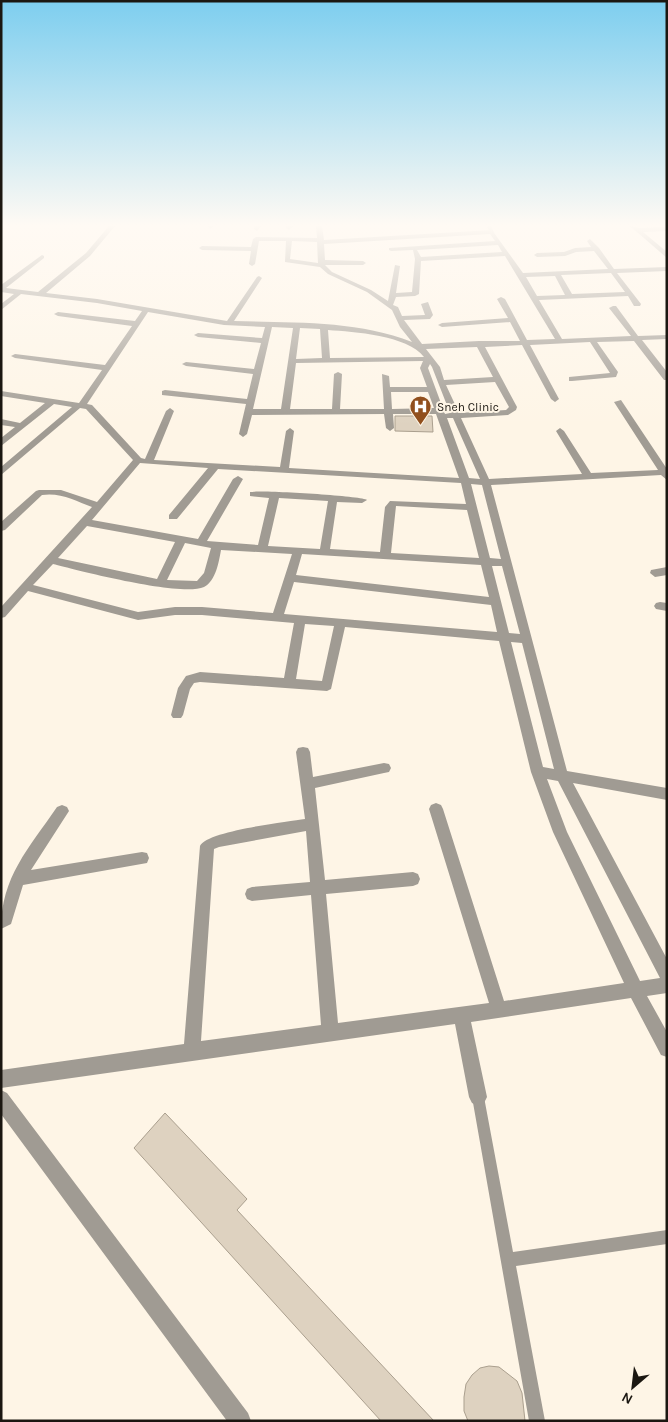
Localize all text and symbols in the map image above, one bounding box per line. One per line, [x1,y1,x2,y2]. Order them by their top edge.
hospital icon: Sneh Clinic [409,395,433,426]
place label: Sneh Clinic [437,400,499,414]
north arrow [608,1362,658,1412]
text: N [619,1388,636,1408]

